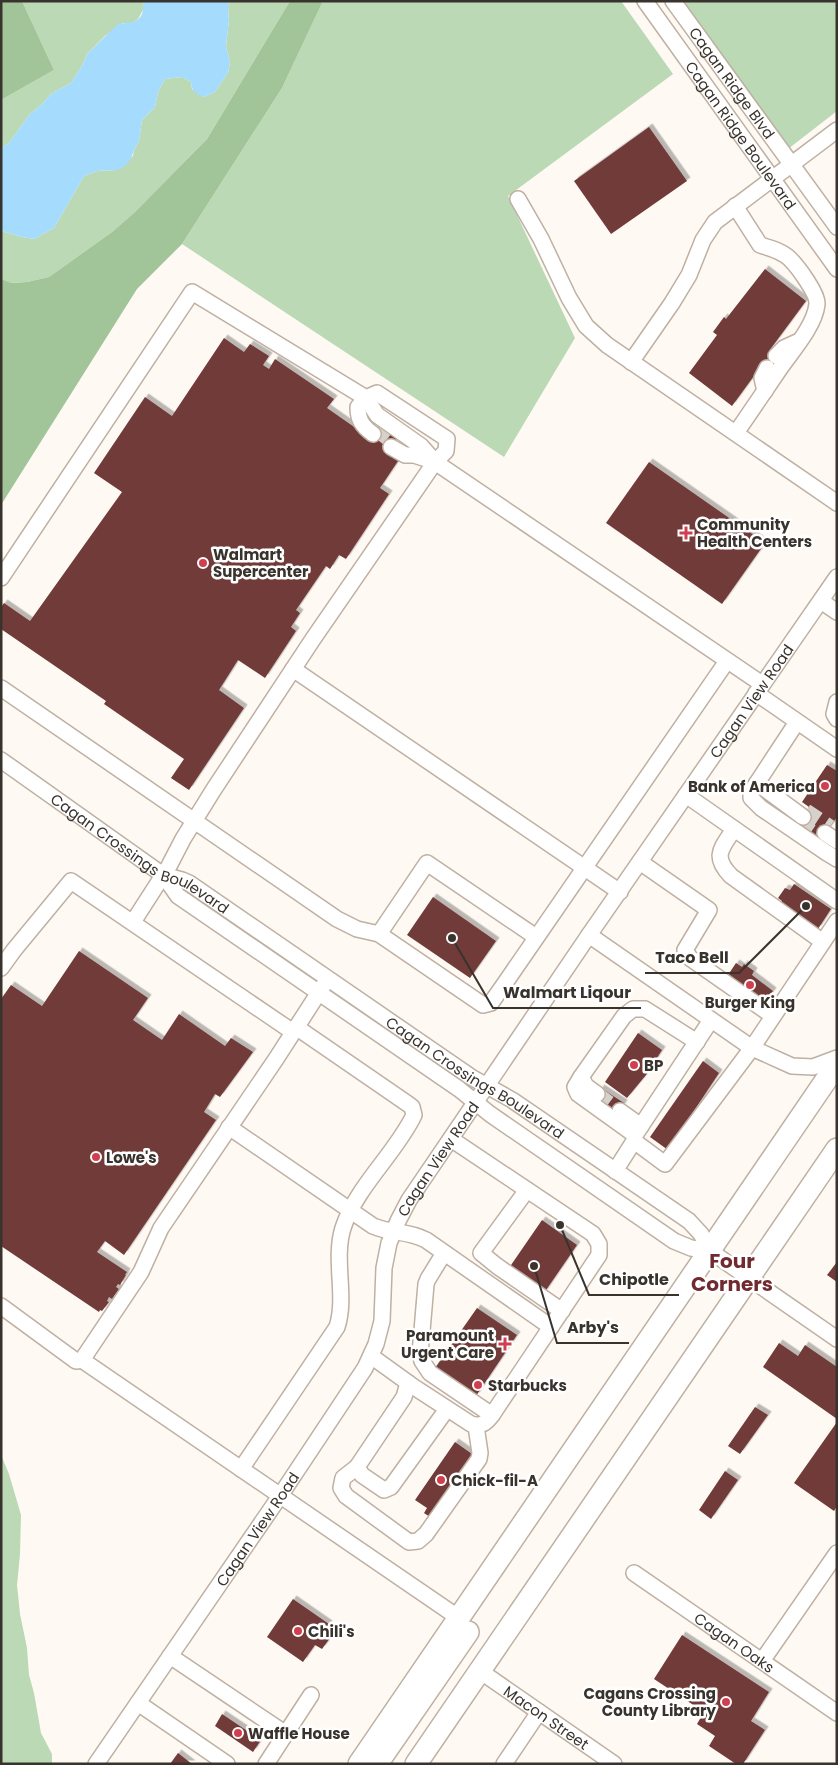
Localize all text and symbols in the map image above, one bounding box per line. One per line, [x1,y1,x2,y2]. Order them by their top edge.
street label: Cagan Ridge Blvd [685,23,780,143]
street label: Cagan Ridge Boulevard [681,57,801,214]
place label: Community Health Centers [697,514,812,552]
marker: Community Health Centers [679,526,693,540]
place label: Walmart Supercenter [213,544,309,582]
marker: Walmart Supercenter [197,557,209,569]
street label: Cagan View Road [704,640,798,762]
place label: Bank of America [688,776,815,797]
marker: Bank of America [819,780,831,792]
street label: Cagan Crossings Boulevard [47,788,233,918]
callout: Taco Bell [645,942,739,973]
text: Taco Bell [655,946,729,969]
callout: Walmart Liqour [493,977,641,1008]
marker: Burger King [744,979,756,991]
text: Walmart Liqour [503,981,631,1004]
place label: Burger King [705,992,795,1013]
street label: Cagan Crossings Boulevard [382,1011,569,1143]
place label: BP [644,1055,663,1076]
marker: BP [628,1059,640,1071]
street label: Cagan View Road [392,1097,484,1220]
place label: Lowe's [106,1147,157,1168]
marker: Lowe's [90,1151,102,1163]
district label: Four Corners [691,1247,773,1298]
callout: Chipotle [589,1264,679,1295]
text: Chipotle [599,1268,669,1291]
callout: Arby's [557,1312,629,1343]
text: Arby's [567,1316,619,1339]
place label: Paramount Urgent Care [401,1325,494,1363]
marker: Paramount Urgent Care [498,1337,512,1351]
place label: Starbucks [488,1375,567,1396]
marker: Starbucks [472,1379,484,1391]
street label: Cagan View Road [211,1468,304,1590]
place label: Chick-fil-A [451,1470,538,1491]
marker: Chick-fil-A [435,1474,447,1486]
street label: Cagan Oaks [690,1607,779,1677]
place label: Chili's [308,1621,355,1642]
marker: Chili's [292,1625,304,1637]
street label: Macon Street [500,1680,593,1754]
place label: Cagans Crossing County Library [583,1683,717,1721]
marker: Cagans Crossing County Library [720,1696,732,1708]
place label: Waffle House [248,1723,350,1744]
marker: Waffle House [232,1727,244,1739]

